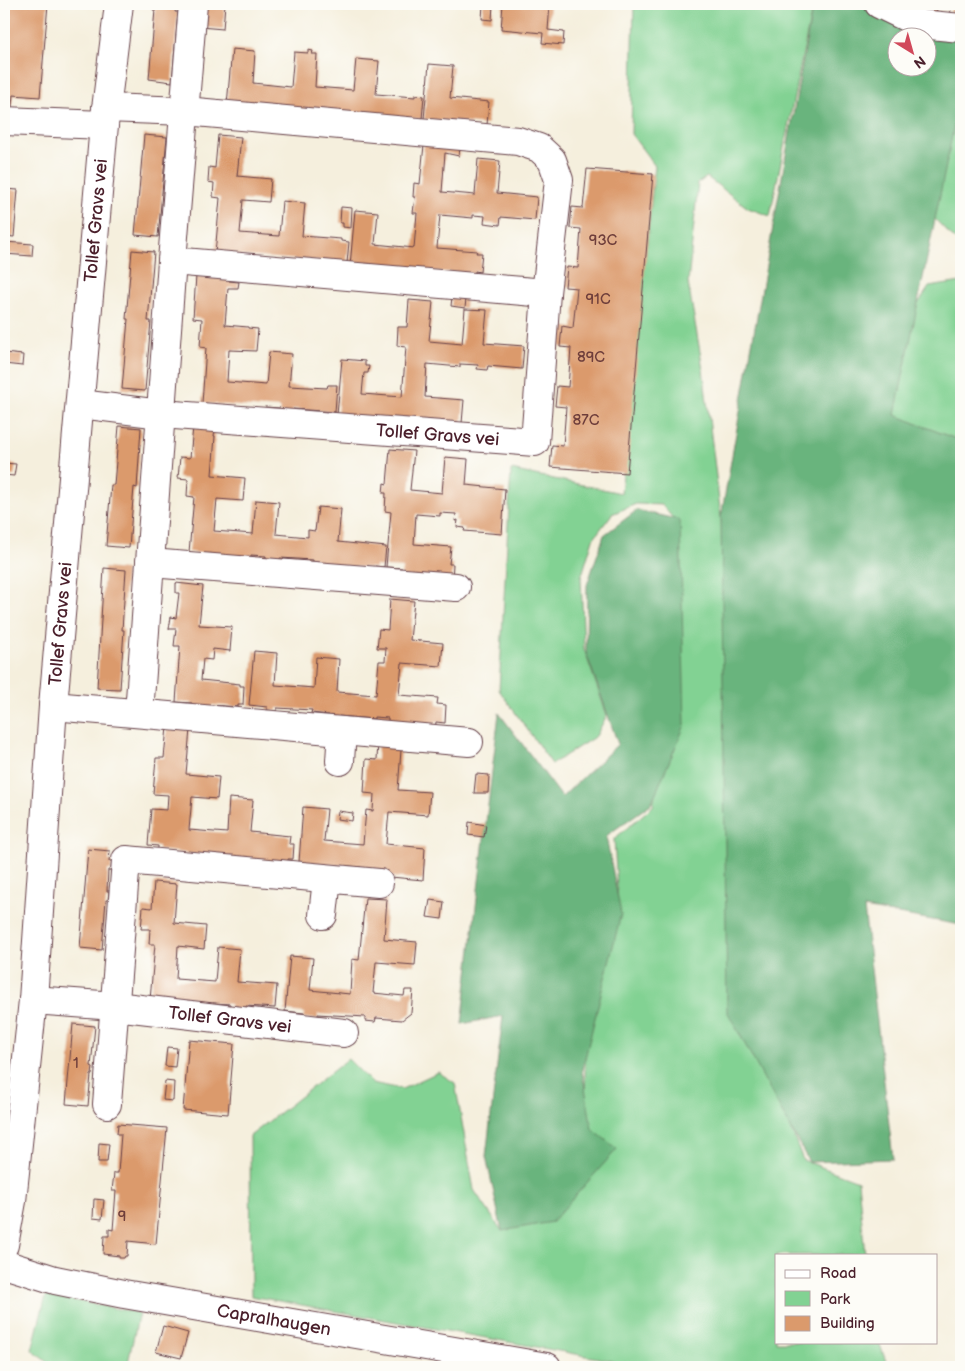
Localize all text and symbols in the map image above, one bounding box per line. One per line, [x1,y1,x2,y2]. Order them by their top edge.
north arrow [888,28,938,78]
text: N [910,52,929,72]
street label: Tollef Gravs vei [80,158,112,283]
house number: 93C [589,231,618,250]
house number: 91C [585,290,611,309]
house number: 89C [577,348,605,367]
house number: 87C [573,411,600,430]
street label: Tollef Gravs vei [375,420,500,450]
street label: Tollef Gravs vei [45,561,77,686]
street label: Tollef Gravs vei [167,1002,293,1038]
house number: 1 [73,1054,79,1073]
house number: 9 [118,1207,126,1226]
legend [775,1254,938,1344]
text: Road [820,1264,856,1283]
text: Park [820,1290,851,1309]
street label: Capralhaugen [215,1300,332,1341]
text: Building [820,1314,875,1333]

